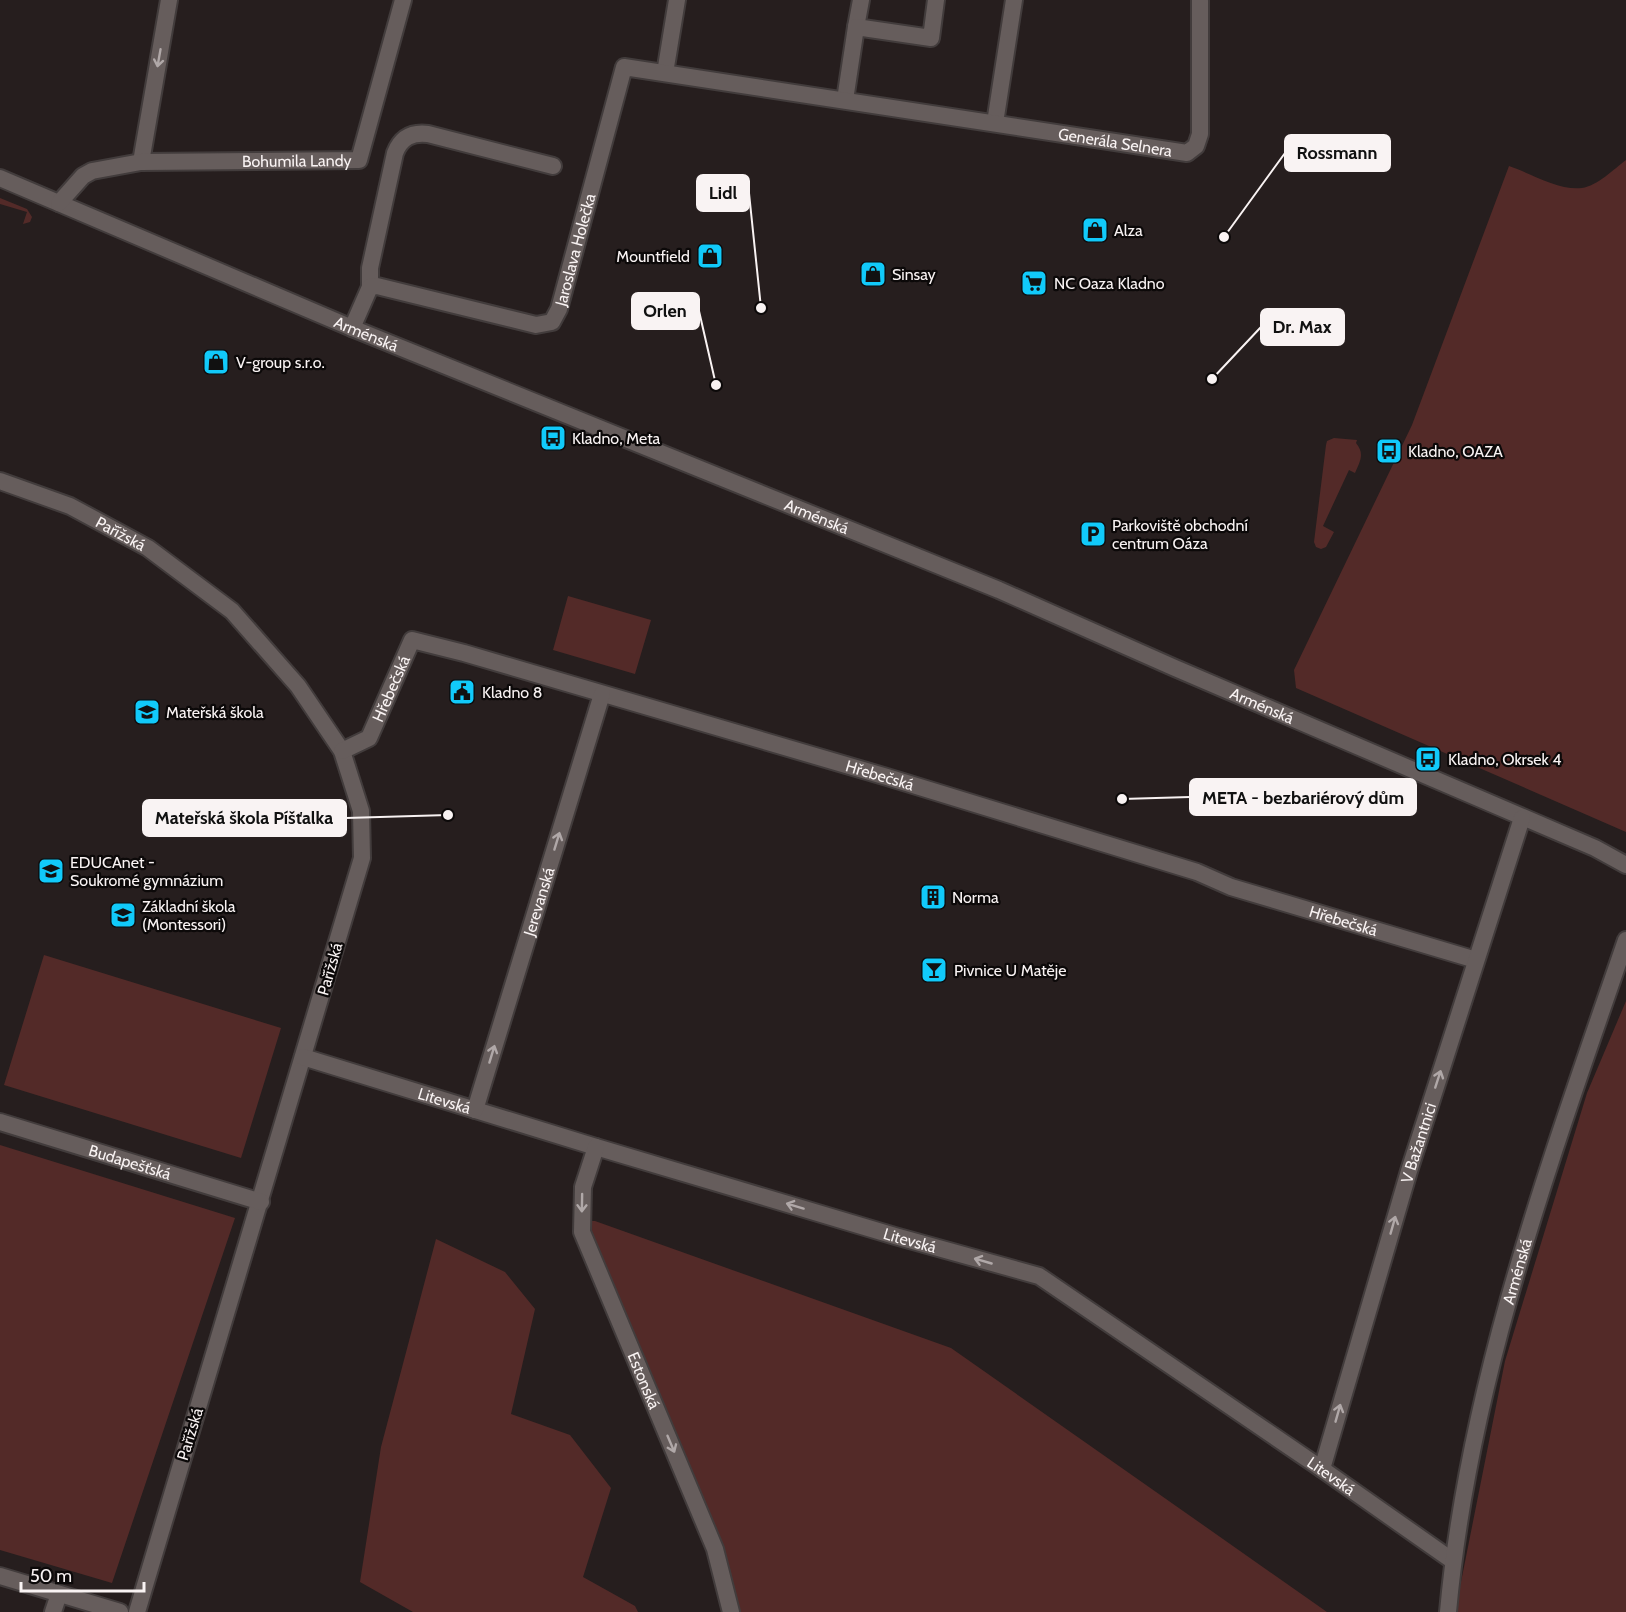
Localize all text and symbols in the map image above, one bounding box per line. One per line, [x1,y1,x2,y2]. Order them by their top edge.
one-way arrow [153,47,164,67]
street label: Generála Selnera [1057,124,1174,160]
callout: Rossmann [1285,135,1390,171]
text: Rossmann [1297,142,1377,164]
street label: Bohumila Landy [242,151,352,171]
callout: Lidl [697,175,749,211]
text: Lidl [709,182,737,204]
street label: Jaroslava Holečka [550,191,599,309]
shop icon: Alza [1080,215,1110,245]
place label: Alza [1114,221,1143,240]
shop icon: Mountfield [695,241,725,271]
place label: Mountfield [616,247,690,266]
shop icon: Sinsay [858,259,888,289]
place label: Sinsay [892,265,936,284]
supermarket icon: NC Oaza Kladno [1019,268,1049,298]
place label: NC Oaza Kladno [1054,274,1165,293]
callout: Orlen [632,293,699,329]
text: Orlen [643,300,687,322]
callout: Dr. Max [1261,309,1344,345]
street label: Arménská [331,312,401,355]
text: Dr. Max [1273,316,1332,338]
shop icon: V-group s.r.o. [201,347,231,377]
place label: V-group s.r.o. [236,353,325,372]
bus stop icon: Kladno, Meta [538,423,568,453]
place label: Kladno, Meta [572,429,661,448]
bus stop icon: Kladno, OAZA [1374,436,1404,466]
place label: Kladno, OAZA [1408,442,1503,461]
street label: Arménská [782,495,852,538]
street label: Pařížská [92,512,149,555]
place label: Parkoviště obchodní centrum Oáza [1112,516,1248,553]
parking icon: Parkoviště obchodní centrum Oáza [1078,519,1108,549]
street label: Hřebečská [368,652,414,725]
public building icon: Kladno 8 [447,677,477,707]
place label: Kladno 8 [482,683,542,702]
street label: Arménská [1227,683,1297,728]
school or university icon: Mateřská škola [132,697,162,727]
place label: Mateřská škola [166,703,264,722]
bus stop icon: Kladno, Okrsek 4 [1413,744,1443,774]
place label: Kladno, Okrsek 4 [1448,750,1561,769]
street label: Hřebečská [843,756,917,794]
callout: META - bezbariérový dům [1190,779,1416,815]
text: META - bezbariérový dům [1202,787,1404,809]
callout: Mateřská škola Píšťalka [143,800,346,836]
text: Mateřská škola Píšťalka [155,807,333,829]
one-way arrow [553,832,564,851]
place label: EDUCAnet - Soukromé gymnázium [70,853,223,890]
school or university icon: EDUCAnet - Soukromé gymnázium [36,856,66,886]
street label: Jerevanská [519,865,558,939]
building icon: Norma [918,882,948,912]
place label: Norma [952,888,999,907]
place label: Základní škola (Montessori) [142,897,236,934]
school or university icon: Základní škola (Montessori) [108,900,138,930]
street label: Hřebečská [1307,901,1380,940]
street label: Pařížská [313,940,347,998]
bar icon: Pivnice U Matěje [919,955,949,985]
place label: Pivnice U Matěje [954,961,1066,980]
one-way arrow [487,1045,498,1064]
one-way arrow [1433,1070,1444,1089]
street label: Litevská [416,1083,473,1118]
street label: V Bažantnici [1397,1100,1440,1185]
street label: Budapešťská [87,1140,174,1183]
one-way arrow [577,1193,588,1213]
one-way arrow [786,1200,805,1211]
one-way arrow [1388,1216,1399,1235]
street label: Litevská [881,1224,939,1257]
street label: Arménská [1498,1236,1535,1306]
one-way arrow [973,1255,992,1266]
street label: Estonská [624,1349,665,1412]
one-way arrow [1333,1404,1345,1423]
street label: Pařížská [173,1405,207,1463]
one-way arrow [666,1434,677,1452]
street label: Litevská [1304,1452,1359,1499]
scale bar [21,1555,144,1593]
text: 50 m [30,1565,72,1587]

